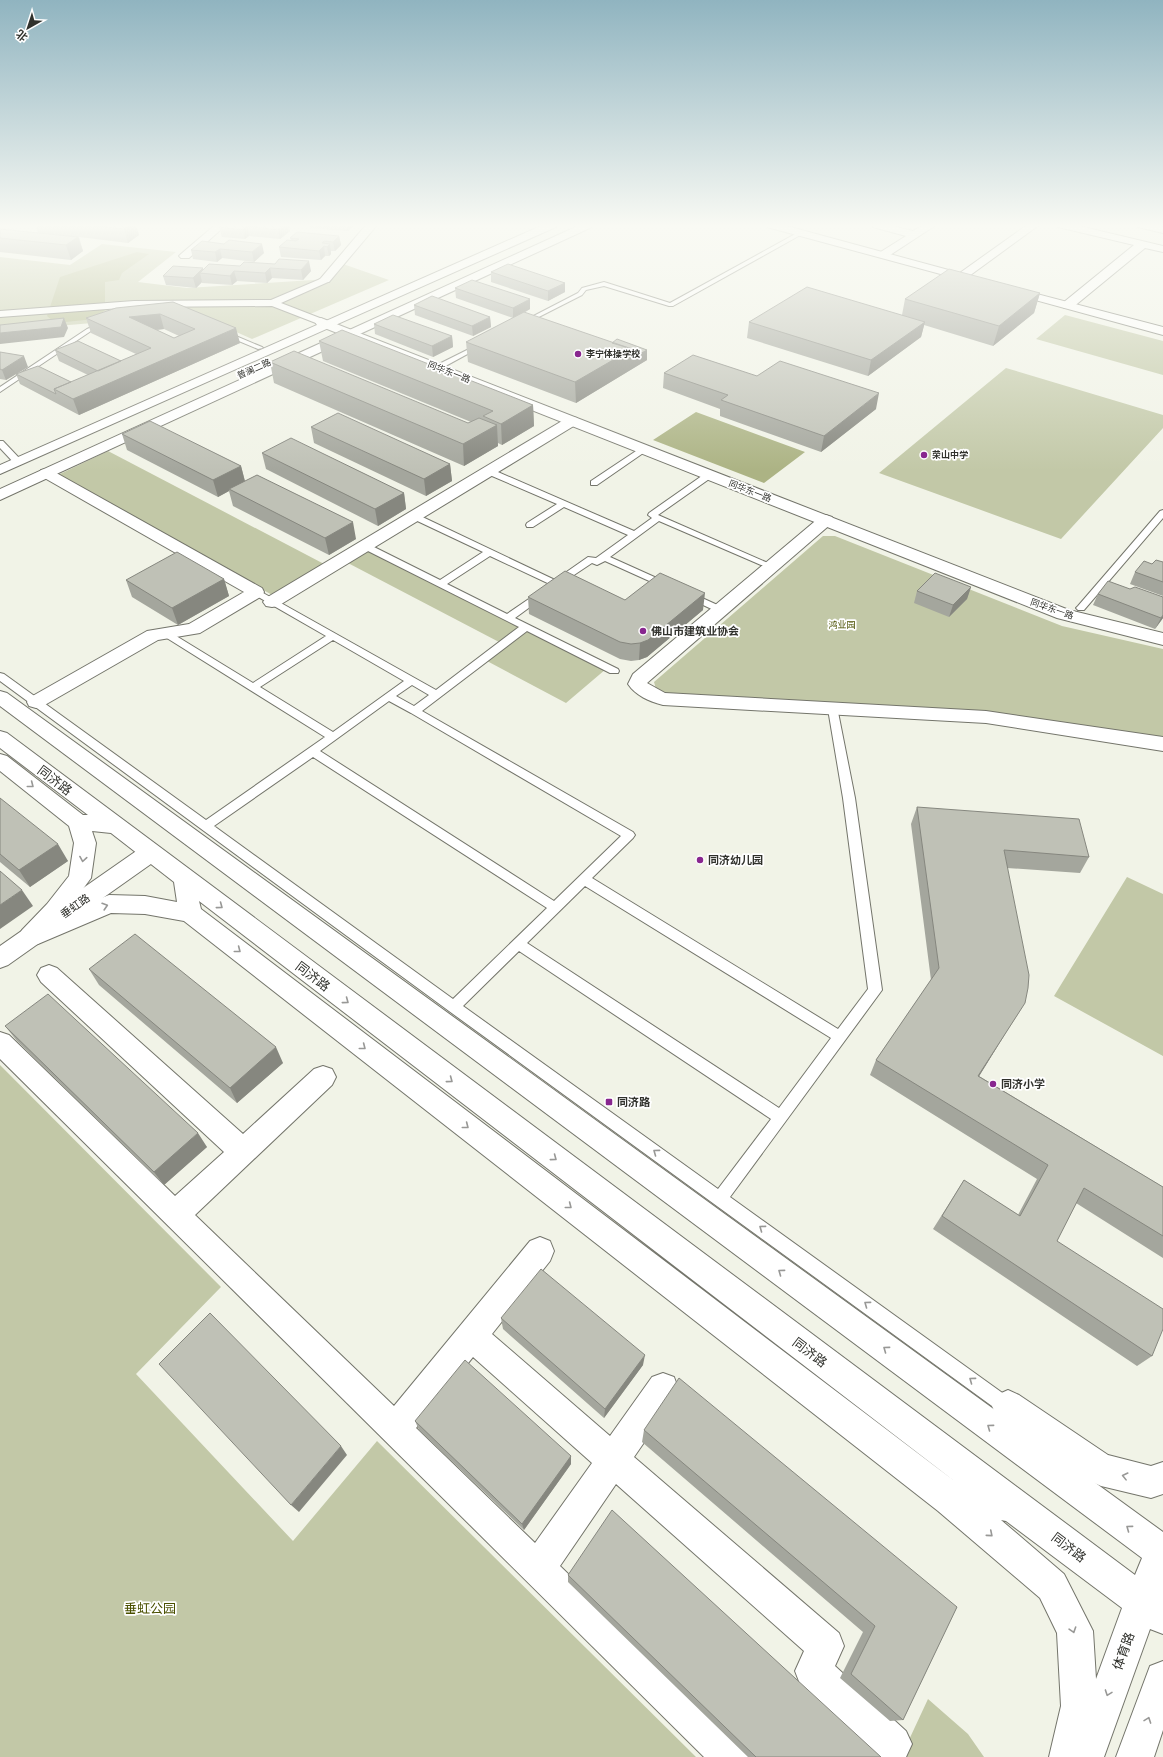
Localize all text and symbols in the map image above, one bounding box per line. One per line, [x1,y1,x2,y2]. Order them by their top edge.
north arrow [8,8,48,48]
text: 北 [14,27,30,44]
place label: 李宁体操学校 [586,348,641,360]
marker: 李宁体操学校 [573,349,583,359]
street label: 普澜二路 [236,357,273,382]
street label: 同华东一路 [426,358,472,386]
marker: 荣山中学 [919,450,929,460]
place label: 荣山中学 [932,450,968,461]
street label: 同华东一路 [727,477,773,505]
street label: 同华东一路 [1029,596,1075,622]
park label: 鸿业园 [828,620,856,631]
place label: 佛山市建筑业协会 [651,625,739,638]
marker: 佛山市建筑业协会 [638,626,648,636]
street label: 同济路 [34,763,75,799]
one-way arrow [26,780,33,787]
place label: 同济幼儿园 [708,854,763,867]
marker: 同济幼儿园 [695,855,705,865]
one-way arrow [79,856,87,863]
street label: 垂虹路 [58,892,93,921]
one-way arrow [216,901,223,908]
one-way arrow [102,902,109,911]
one-way arrow [233,946,240,953]
street label: 同济路 [292,959,333,995]
one-way arrow [342,997,349,1004]
one-way arrow [359,1042,366,1049]
one-way arrow [446,1075,453,1082]
place label: 同济小学 [1001,1078,1045,1091]
marker: 同济小学 [988,1079,998,1089]
place label: 同济路 [617,1096,651,1109]
marker: 同济路 [604,1097,614,1107]
one-way arrow [462,1122,469,1129]
one-way arrow [654,1150,661,1157]
one-way arrow [549,1154,556,1161]
one-way arrow [564,1201,571,1208]
one-way arrow [759,1226,766,1233]
one-way arrow [778,1269,785,1277]
one-way arrow [864,1301,871,1309]
street label: 同济路 [789,1335,830,1371]
one-way arrow [883,1347,890,1354]
one-way arrow [970,1378,977,1385]
one-way arrow [988,1424,995,1431]
one-way arrow [1122,1472,1128,1480]
one-way arrow [1127,1526,1134,1533]
one-way arrow [985,1529,993,1536]
street label: 同济路 [1048,1530,1089,1566]
park label: 垂虹公园 [124,1601,176,1617]
one-way arrow [1068,1626,1077,1633]
street label: 体育路 [1110,1630,1138,1672]
one-way arrow [1105,1689,1113,1696]
one-way arrow [1144,1717,1152,1724]

